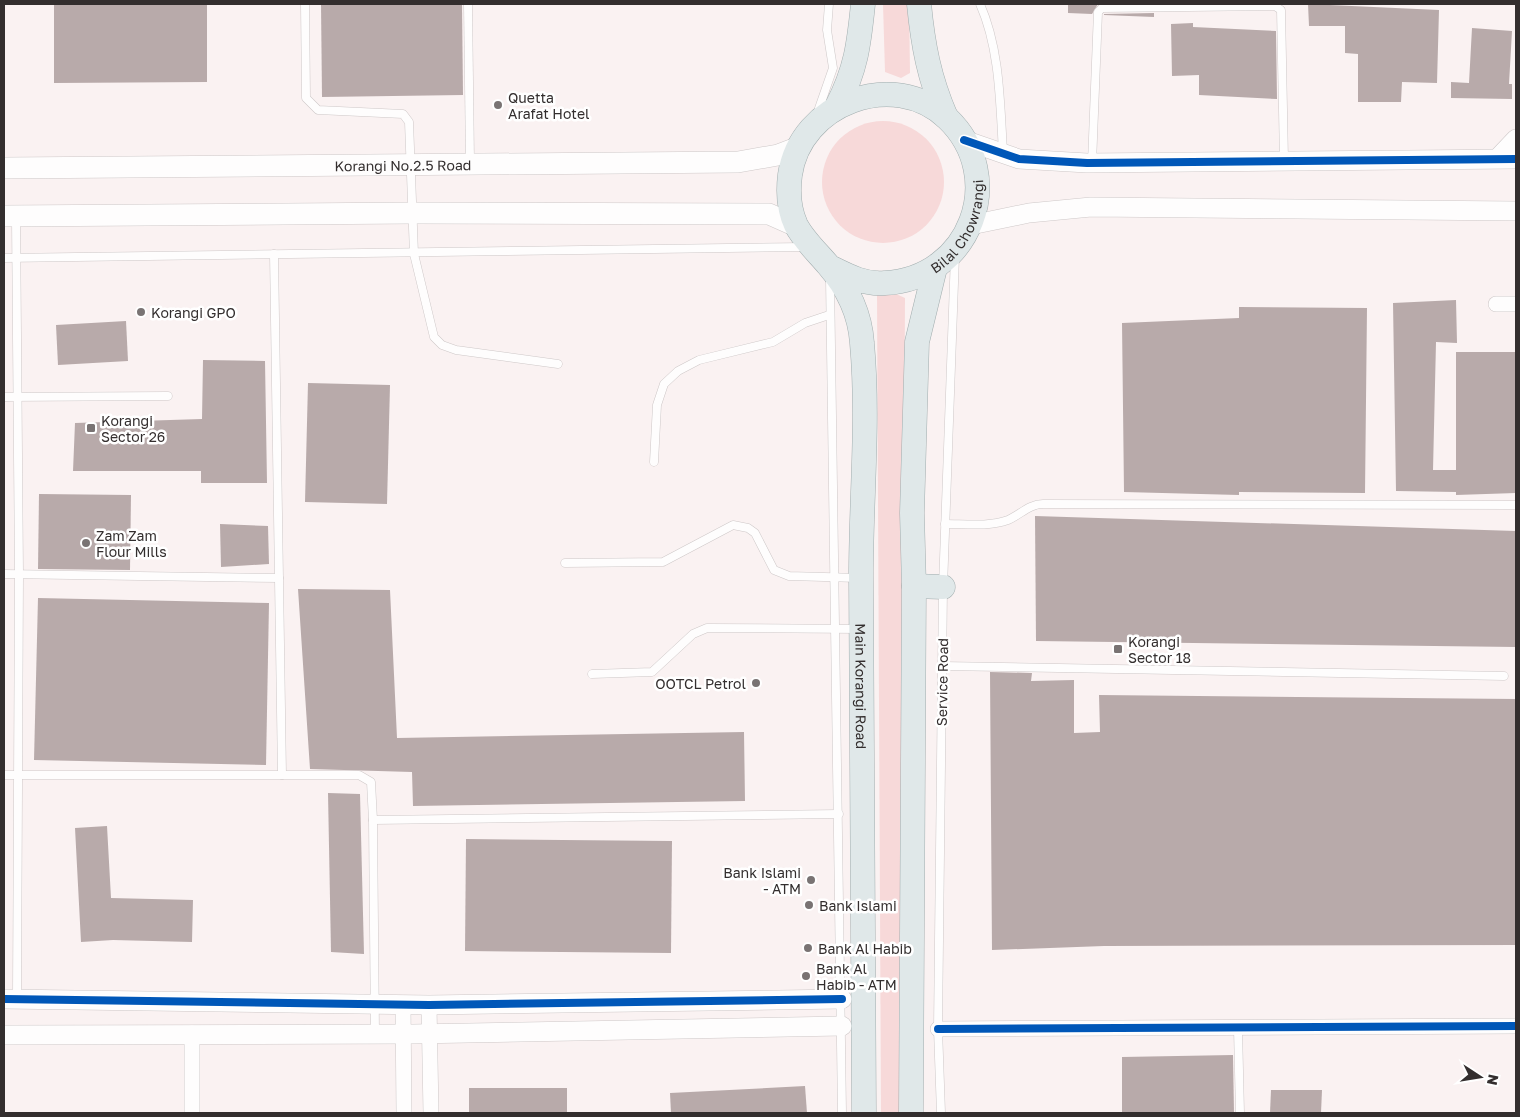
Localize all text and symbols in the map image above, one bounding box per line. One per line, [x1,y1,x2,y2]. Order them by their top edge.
place label: Quetta Arafat Hotel [508,89,590,122]
marker: Quetta Arafat Hotel [492,99,504,111]
street label: Korangi No.2.5 Road [335,156,471,174]
street label: Bilal Chowrangi [927,179,986,276]
place label: Korangi GPO [151,304,236,321]
marker: Korangi GPO [135,306,147,318]
place label: Korangi Sector 26 [101,412,165,445]
marker: Korangi Sector 26 [85,422,97,434]
place label: Zam Zam Flour Mills [96,527,167,560]
marker: Zam Zam Flour Mills [80,537,92,549]
street label: Main Korangi Road [853,623,870,749]
place label: Korangi Sector 18 [1128,633,1191,666]
street label: Service Road [933,638,951,726]
marker: Korangi Sector 18 [1112,643,1124,655]
place label: OOTCL Petrol [655,675,746,692]
marker: OOTCL Petrol [750,677,762,689]
place label: Bank Islami - ATM [723,864,801,897]
marker: Bank Islami - ATM [805,874,817,886]
place label: Bank Islami [819,897,897,914]
marker: Bank Islami [803,899,815,911]
place label: Bank Al Habib [818,940,912,957]
marker: Bank Al Habib [802,942,814,954]
place label: Bank Al Habib - ATM [816,960,897,993]
marker: Bank Al Habib - ATM [800,970,812,982]
north arrow [1455,1052,1505,1102]
text: N [1484,1073,1503,1087]

